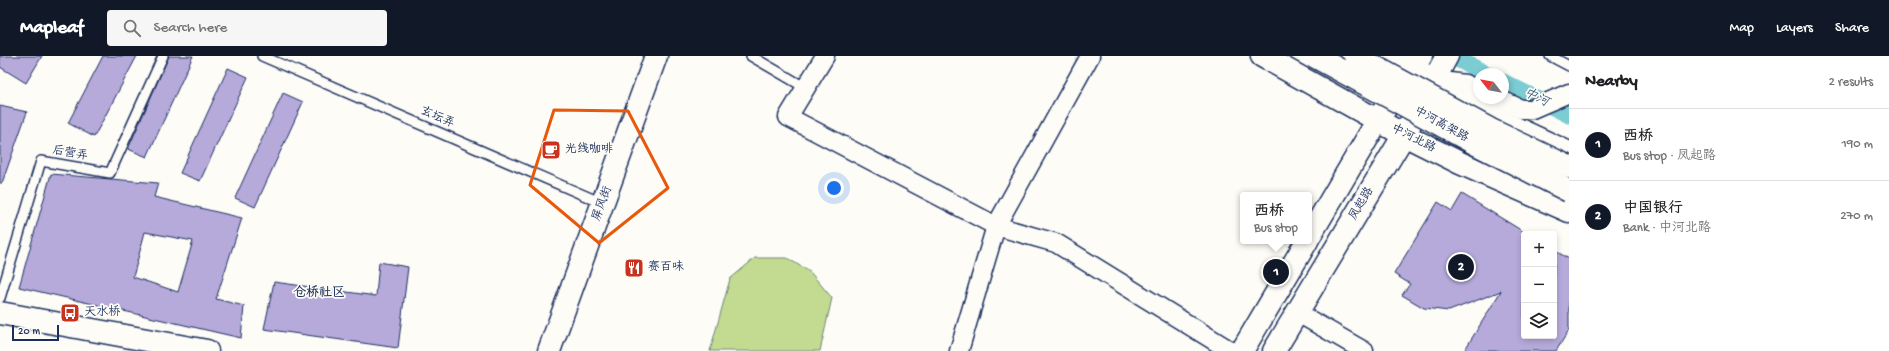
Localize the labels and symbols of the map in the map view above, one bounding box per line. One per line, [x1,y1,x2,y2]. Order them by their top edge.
north arrow [1473,68,1509,104]
water label: 中河 [1521,85,1553,111]
street label: 中河高架路 [1411,103,1471,146]
street label: 玄坛弄 [418,104,457,131]
street label: 中河北路 [1388,121,1438,156]
cafe icon: 光线咖啡 [540,139,562,161]
place label: 光线咖啡 [565,142,613,157]
street label: 后营弄 [51,143,89,164]
your location [824,178,844,198]
street label: 屏风街 [589,184,616,223]
street label: 凤起路 [1346,184,1377,223]
pin: 2 [1448,252,1474,282]
restaurant icon: 赛百味 [623,257,645,279]
pin: 1 [1263,257,1289,287]
place label: 赛百味 [648,260,684,275]
district label: 仓桥社区 [293,284,345,301]
bus stop icon: 天水桥 [59,302,81,324]
place label: 天水桥 [84,305,121,320]
scale bar [12,323,59,342]

